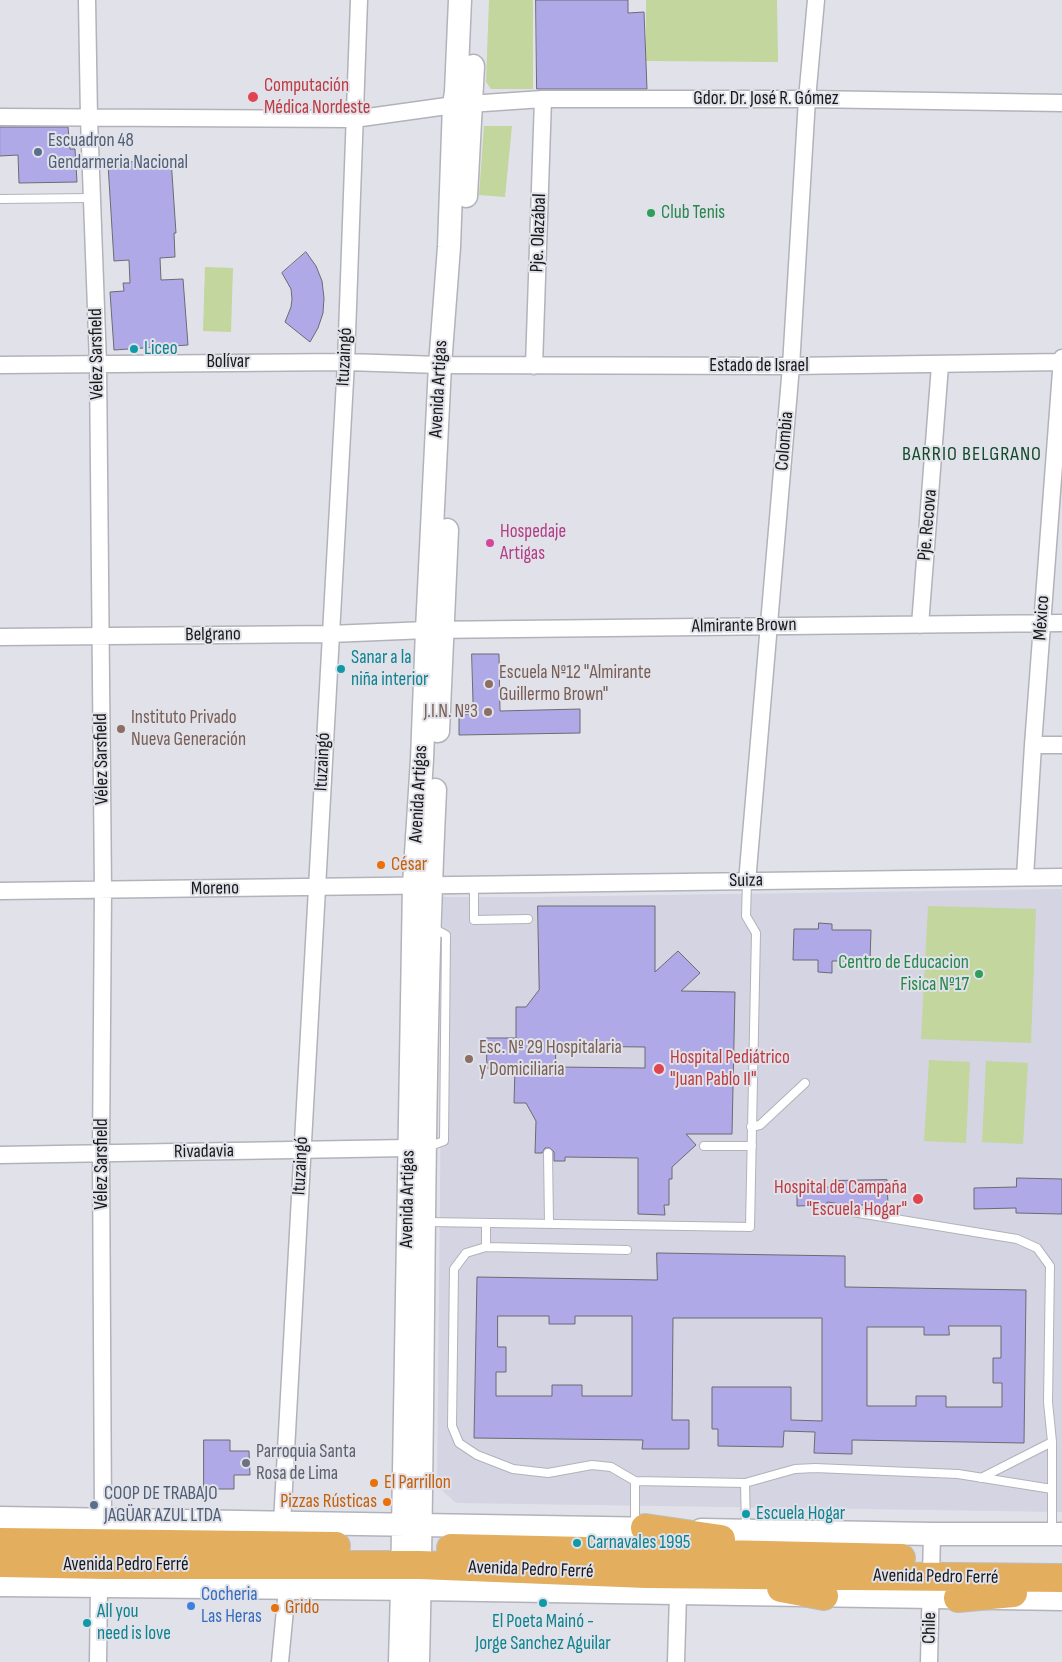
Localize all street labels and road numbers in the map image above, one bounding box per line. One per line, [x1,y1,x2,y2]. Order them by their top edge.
street label: Gdor. Dr. José R. Gómez [693,88,839,110]
street label: Pje. Olazábal [526,193,552,273]
street label: Vélez Sarsfield [85,308,109,400]
street label: Ituzaingó [332,327,358,387]
street label: Avenida Artigas [425,340,453,438]
street label: Bolívar [206,351,250,373]
street label: Estado de Israel [709,355,809,377]
street label: Colombia [771,410,799,472]
street label: Pje. Recova [914,488,942,562]
street label: México [1029,595,1055,641]
street label: Almirante Brown [691,614,797,638]
street label: Belgrano [185,623,241,647]
street label: Vélez Sarsfield [90,713,114,805]
street label: Ituzaingó [310,732,336,792]
street label: Avenida Artigas [405,745,433,843]
street label: Suiza [729,869,763,893]
street label: Moreno [191,877,239,901]
street label: Vélez Sarsfield [91,1118,113,1210]
street label: Ituzaingó [288,1136,314,1196]
street label: Rivadavia [174,1140,234,1164]
street label: Avenida Artigas [396,1150,420,1248]
street label: Avenida Pedro Ferré [63,1554,189,1576]
street label: Avenida Pedro Ferré [468,1556,594,1584]
street label: Avenida Pedro Ferré [873,1565,999,1589]
street label: Chile [918,1612,942,1644]

